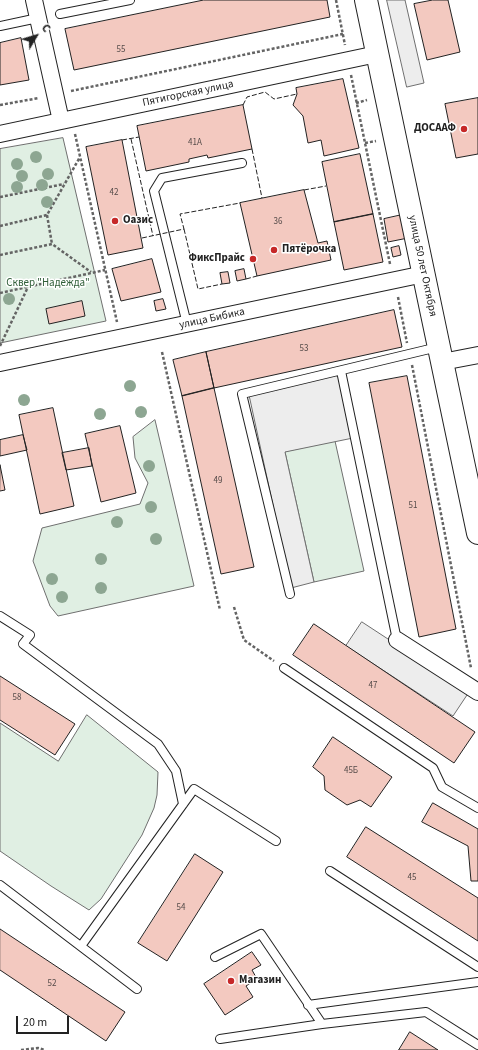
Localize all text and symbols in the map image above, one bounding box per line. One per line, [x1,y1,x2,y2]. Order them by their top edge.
north arrow [16,16,56,56]
text: С [38,21,54,35]
house number: 55 [117,45,125,55]
street label: Пятигорская улица [141,78,235,110]
place label: ДОСААФ [414,122,456,136]
marker: ДОСААФ [459,124,469,134]
house number: 41А [188,138,202,148]
house number: 42 [110,188,118,198]
place label: Оазис [123,214,153,228]
street label: улица 50 лет Октября [405,214,439,318]
marker: Оазис [110,216,120,226]
house number: 36 [274,217,282,227]
place label: Пятёрочка [282,243,336,257]
marker: Пятёрочка [269,245,279,255]
place label: ФиксПрайс [188,252,245,266]
marker: ФиксПрайс [248,254,258,264]
park label: Сквер "Надежда" [6,277,90,291]
street label: улица Бибика [178,306,246,332]
house number: 53 [300,344,308,354]
house number: 49 [214,476,222,486]
house number: 51 [409,501,417,511]
house number: 47 [369,681,377,691]
house number: 58 [13,693,21,703]
house number: 45Б [344,766,358,776]
house number: 45 [408,873,416,883]
house number: 54 [177,903,185,913]
place label: Магазин [239,974,281,988]
marker: Магазин [226,976,236,986]
house number: 52 [48,979,56,989]
scale bar [18,1008,71,1034]
text: 20 m [23,1014,47,1031]

